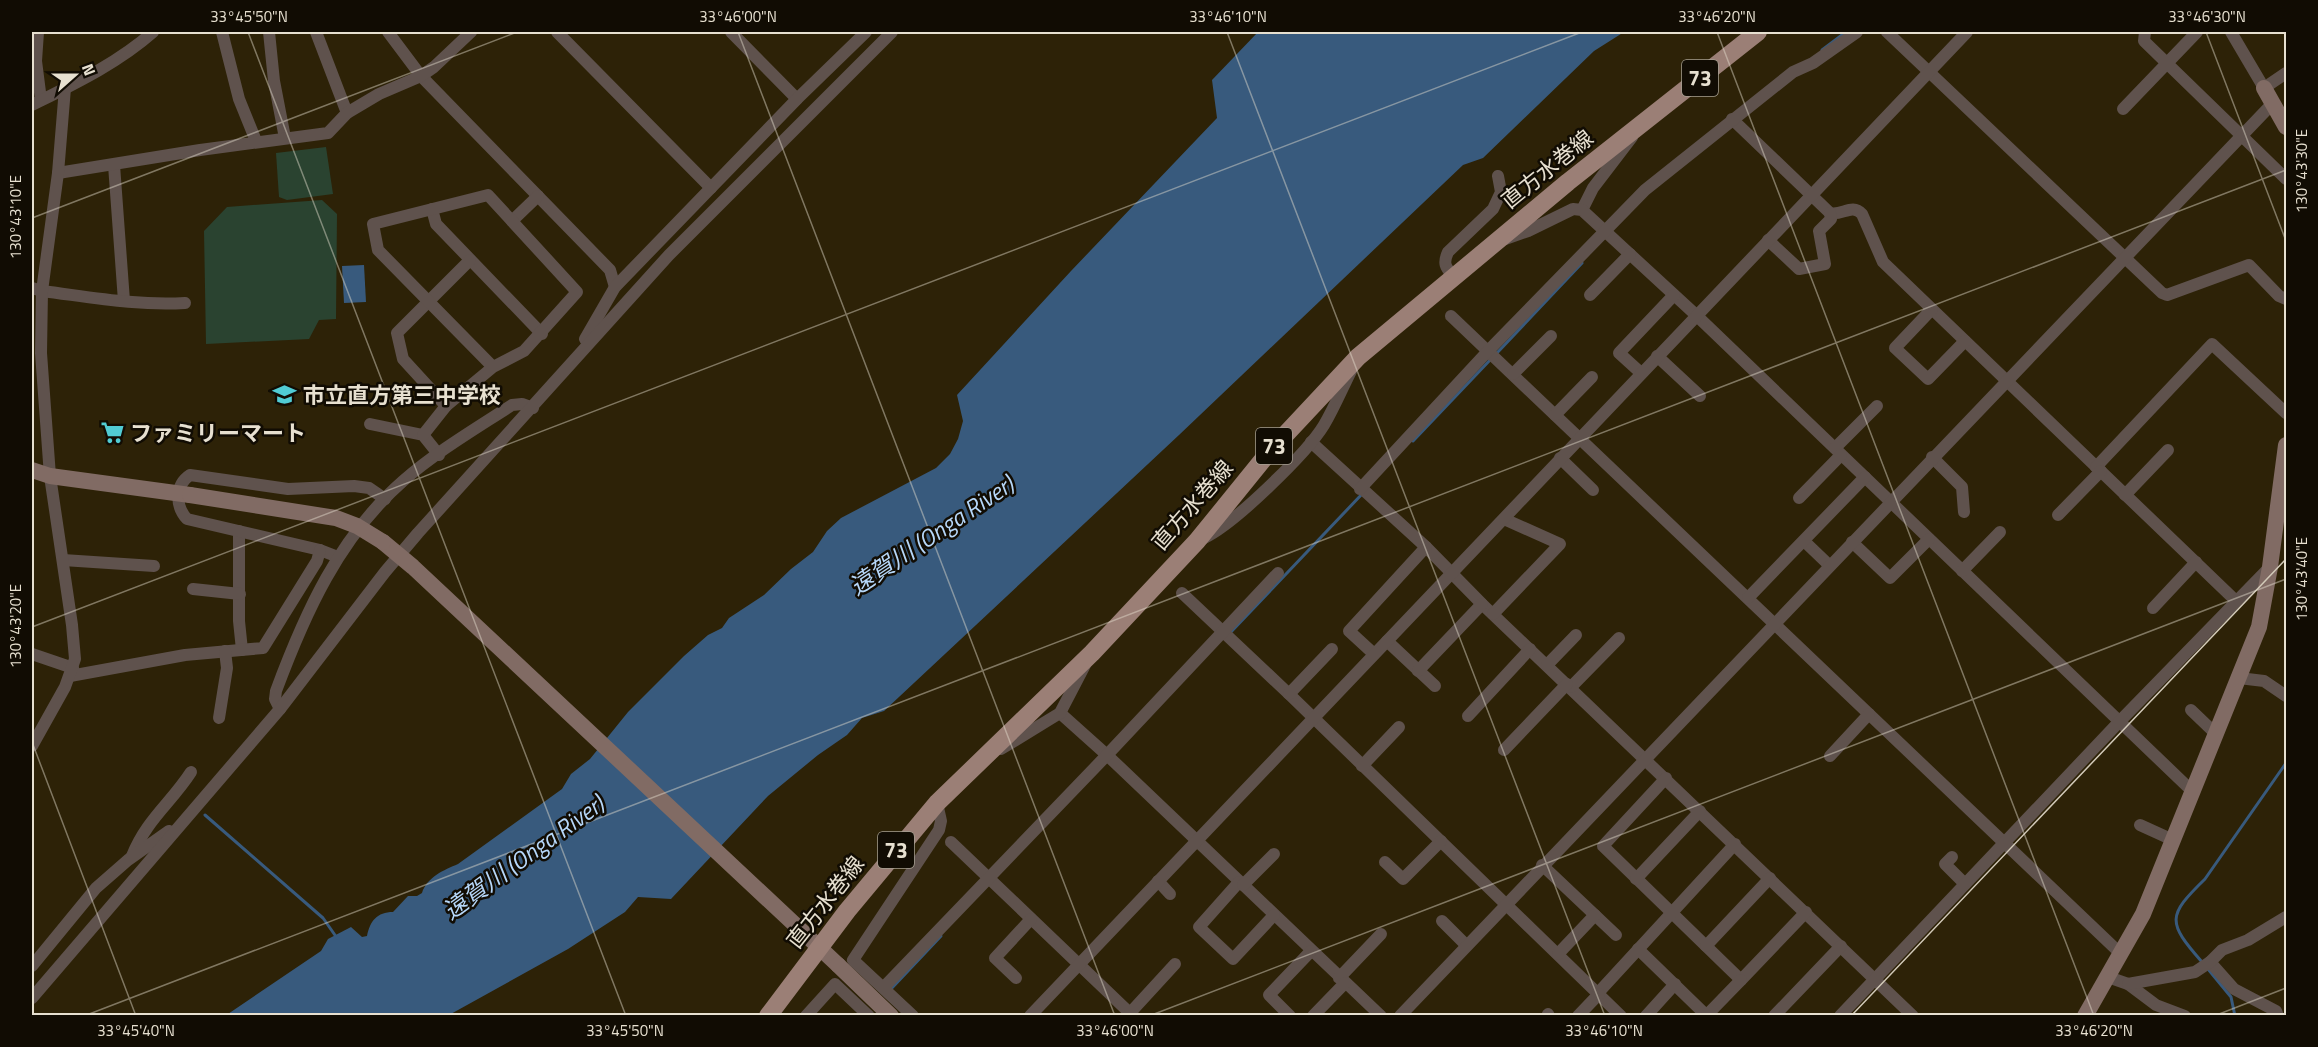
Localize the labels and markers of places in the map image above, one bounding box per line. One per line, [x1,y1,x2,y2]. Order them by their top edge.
place label: 市立直方第三中学校 [303,378,501,412]
school or university icon: 市立直方第三中学校 [272,382,298,408]
place label: ファミリーマート [130,416,306,450]
supermarket icon: ファミリーマート [99,420,125,446]

